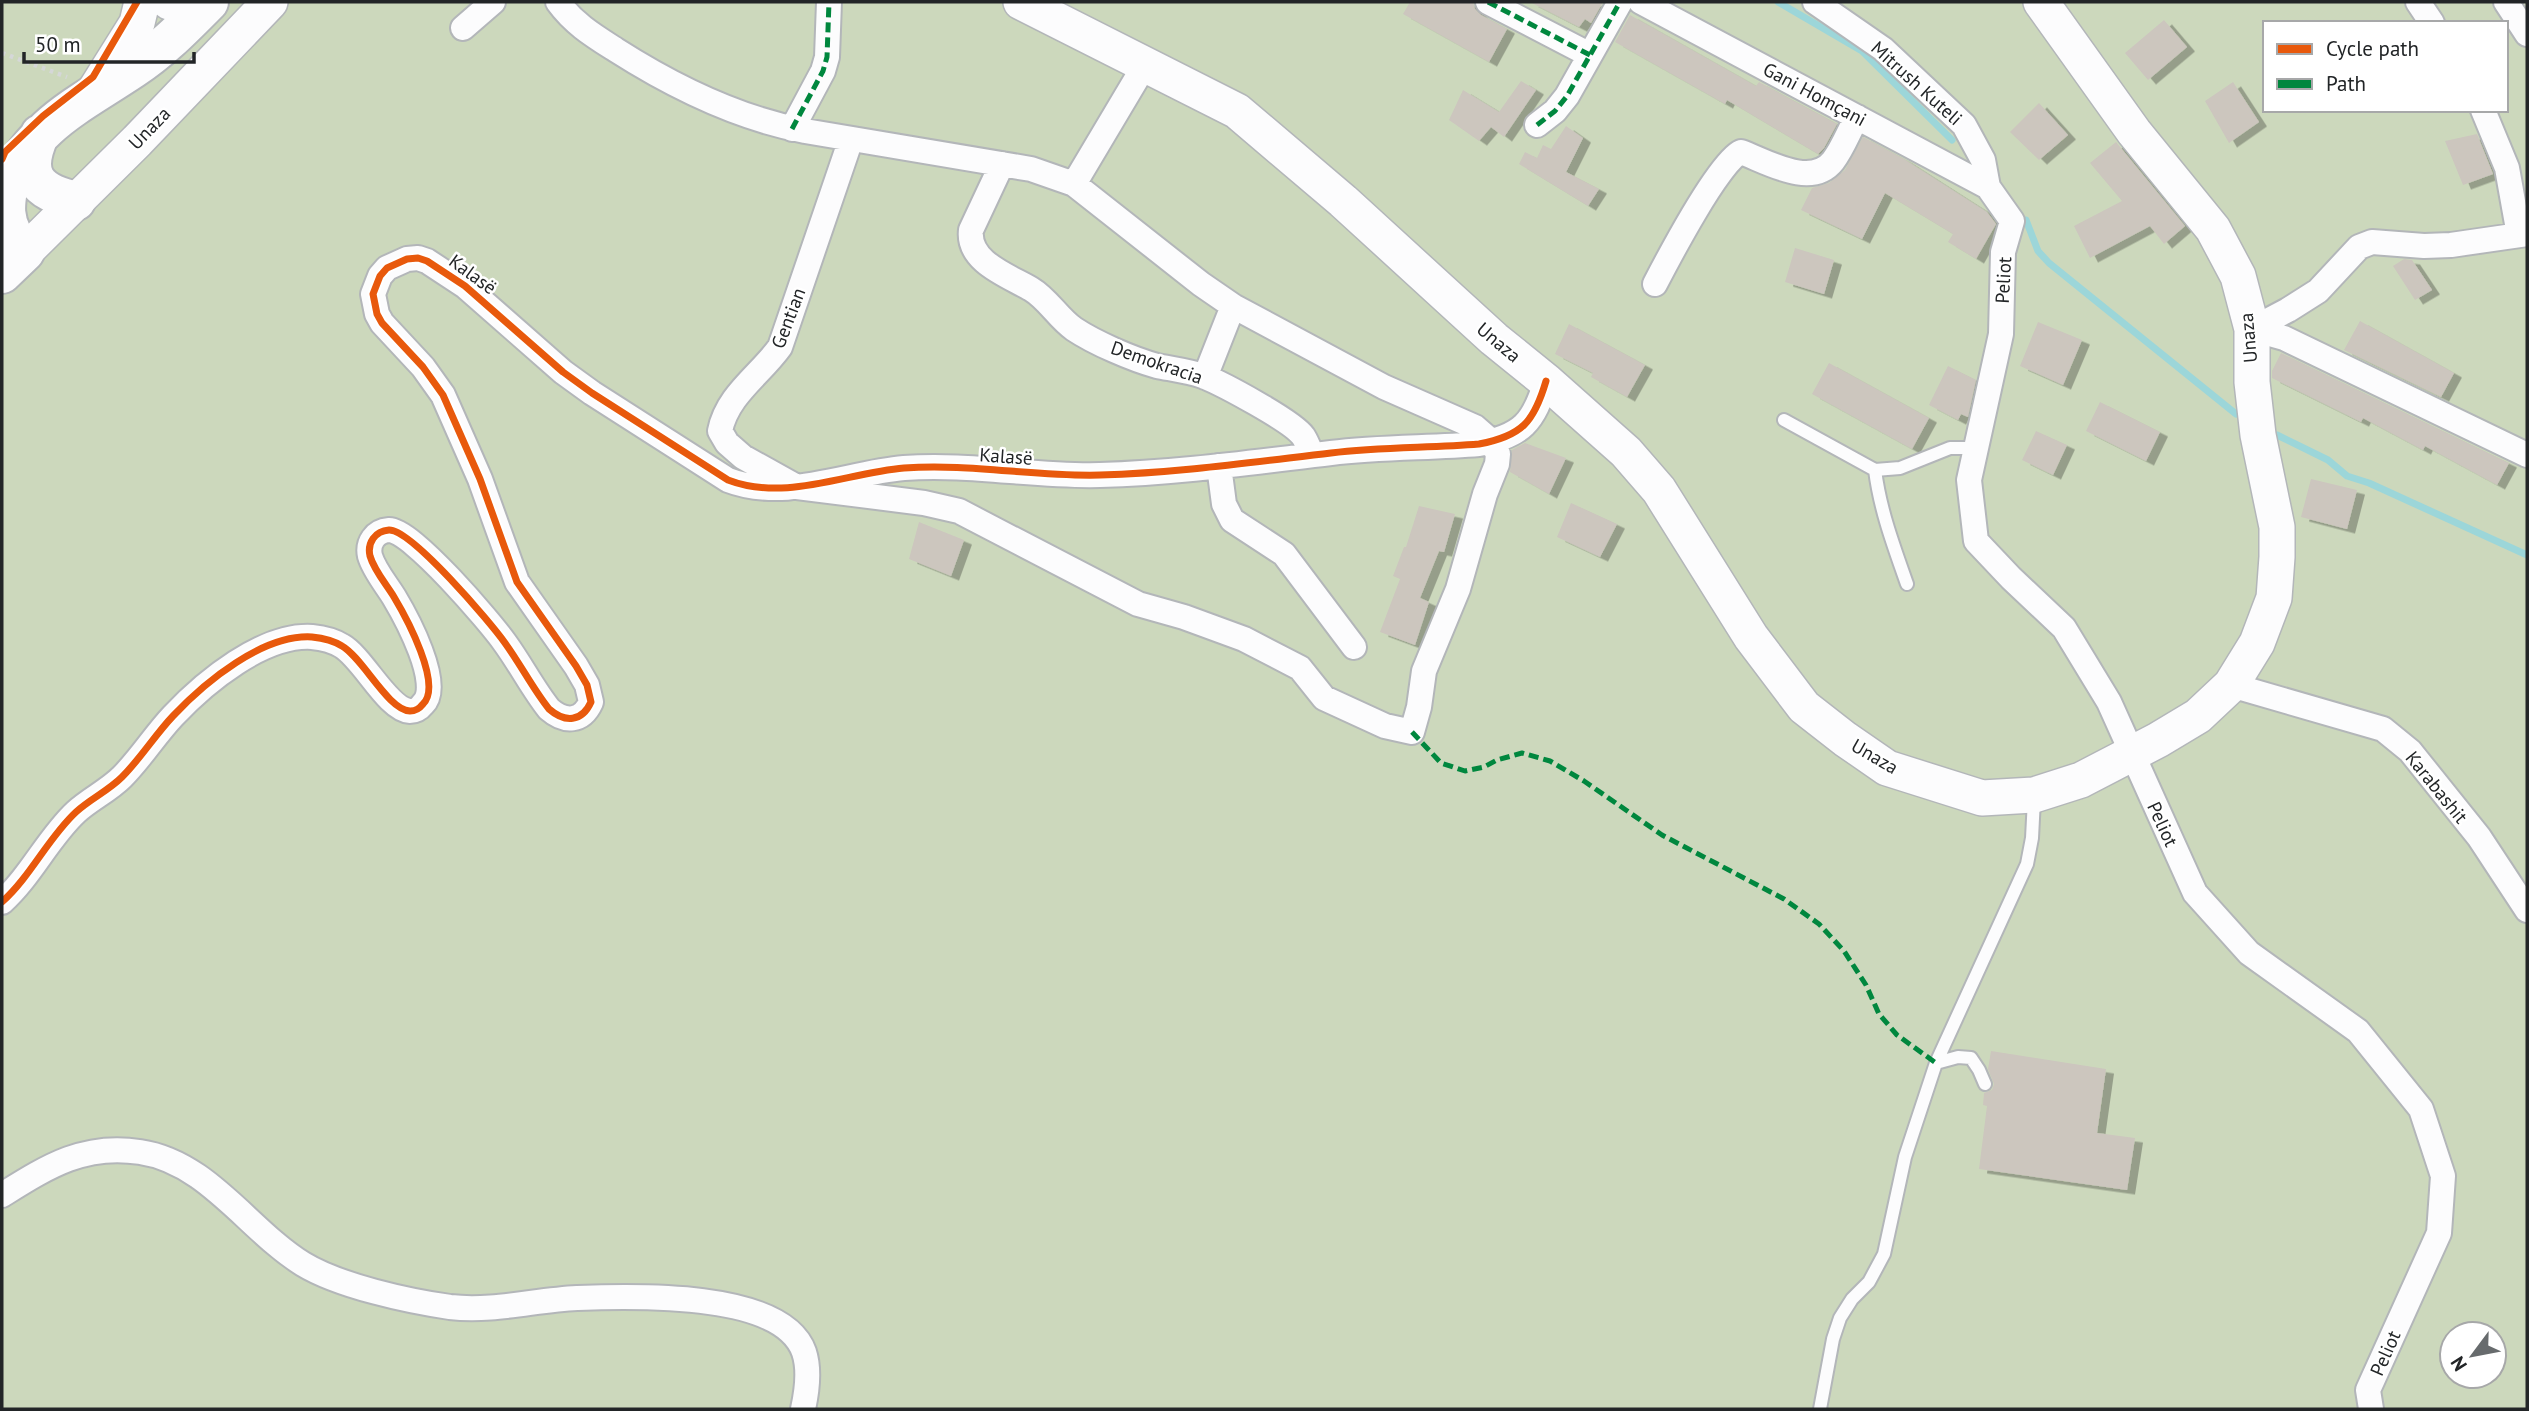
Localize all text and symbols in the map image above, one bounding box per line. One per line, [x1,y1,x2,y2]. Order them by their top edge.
scale bar [24,21,194,65]
legend [2263,21,2508,112]
text: 50 m [35,31,81,58]
text: Cycle path [2326,35,2419,62]
street label: Mitrush Kuteli [1866,36,1968,130]
street label: Gani Homçani [1759,57,1871,131]
text: Path [2326,70,2366,97]
street label: Unaza [123,102,175,154]
street label: Kalasë [444,249,502,299]
street label: Peliot [1990,255,2016,304]
street label: Gentian [766,284,810,352]
street label: Unaza [2234,312,2262,364]
street label: Unaza [1472,317,1526,367]
street label: Demokracia [1108,335,1206,389]
street label: Kalasë [979,442,1033,470]
street label: Unaza [1847,733,1903,779]
street label: Karabashit [2401,746,2474,828]
street label: Peliot [2142,798,2184,851]
north arrow [2438,1320,2508,1390]
street label: Peliot [2365,1326,2406,1379]
text: N [2445,1352,2472,1376]

